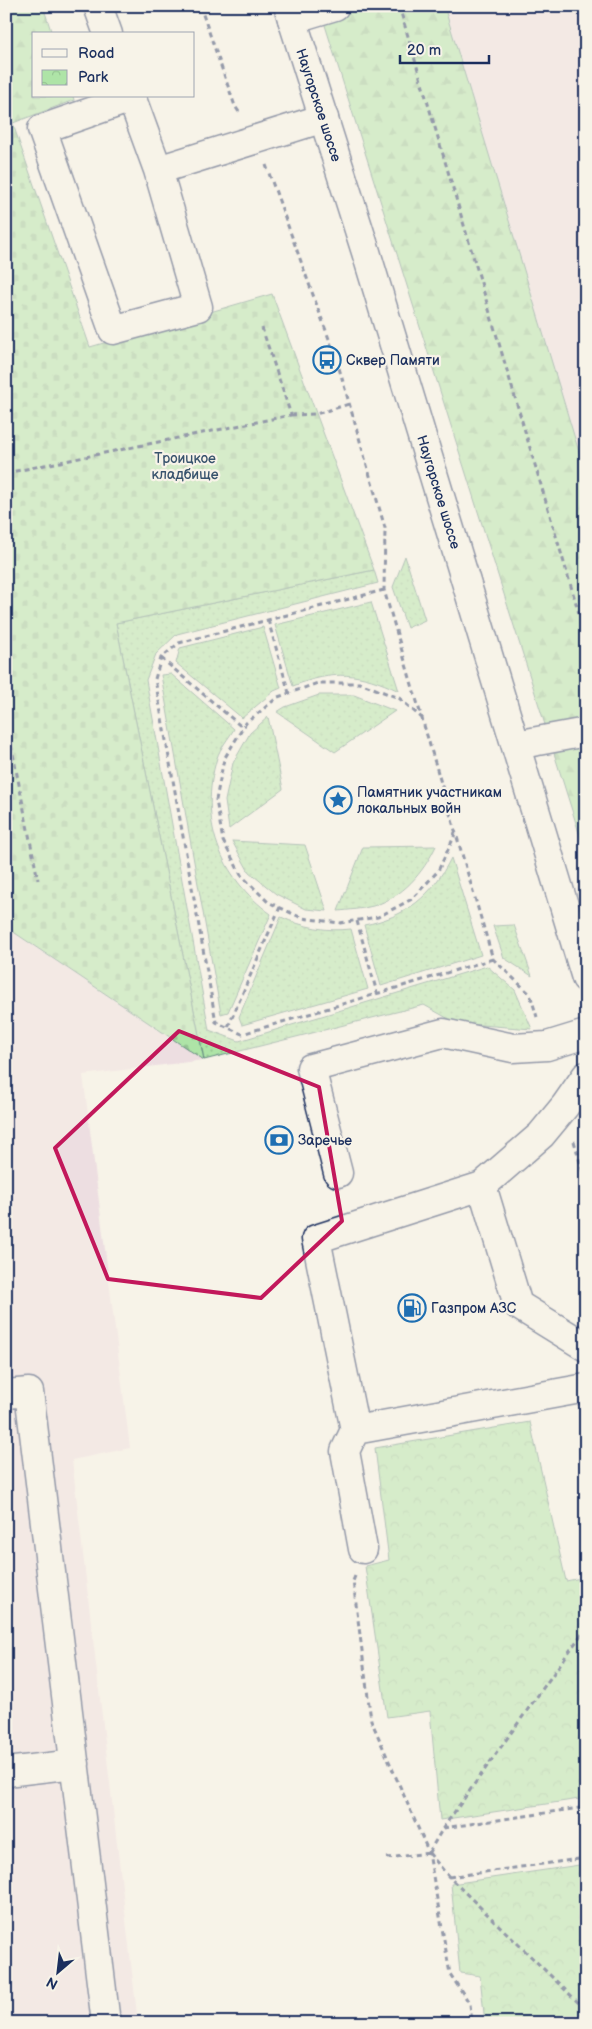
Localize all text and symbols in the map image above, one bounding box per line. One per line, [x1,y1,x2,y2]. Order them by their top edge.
legend [32,32,195,98]
scale bar [400,32,488,64]
text: 20 m [407,41,441,60]
text: Road [78,44,114,63]
street label: Наугорское шоссе [292,46,345,164]
text: Park [78,68,109,87]
bus stop icon: Сквер Памяти [312,345,342,375]
place label: Сквер Памяти [346,352,440,369]
street label: Наугорское шоссе [413,433,464,551]
park label: Троицкое кладбище [152,450,219,483]
place label: Памятник участникам локальных войн [357,784,502,817]
place icon: Памятник участникам локальных войн [323,785,353,815]
bank icon: Заречье [264,1125,294,1155]
place label: Заречье [298,1132,352,1149]
fuel station icon: Газпром АЗС [397,1293,427,1323]
place label: Газпром АЗС [431,1300,517,1317]
north arrow [32,1946,82,1996]
text: N [43,1973,61,1993]

